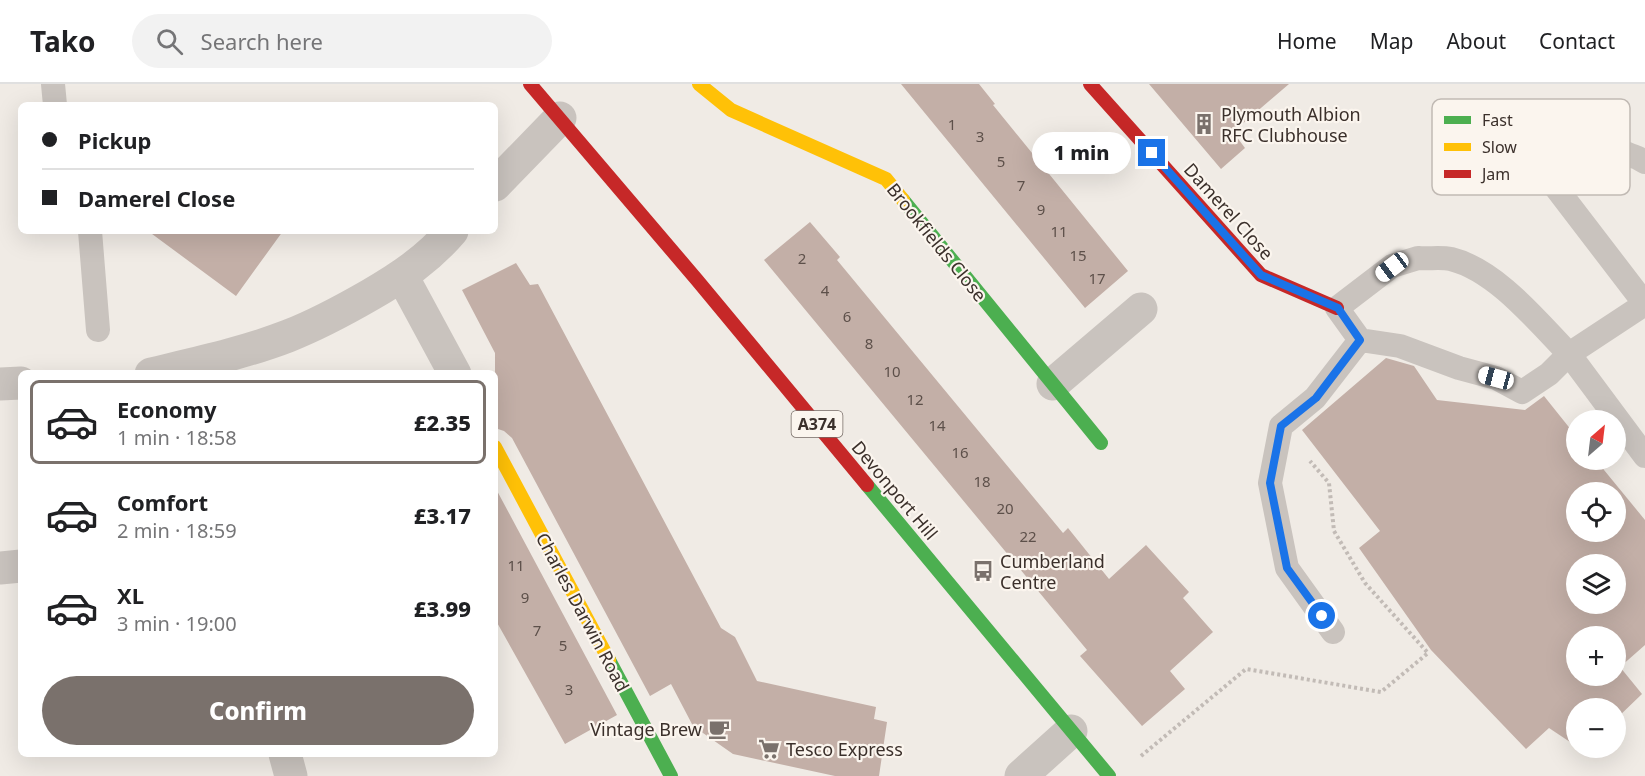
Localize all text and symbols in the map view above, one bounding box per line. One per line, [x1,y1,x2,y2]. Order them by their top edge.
search box [132,14,552,68]
text: Tako [30,22,96,60]
icon: search [153,25,186,58]
text: Search here [201,26,323,56]
text: Home [1277,27,1337,55]
text: Map [1370,27,1413,55]
text: About [1446,27,1506,55]
text: Contact [1539,27,1615,55]
legend [1432,99,1630,195]
place label: Plymouth Albion RFC Clubhouse [1221,102,1361,147]
text: Fast [1482,109,1513,131]
building icon: Plymouth Albion RFC Clubhouse [1192,112,1216,136]
house number: 1 [948,114,956,134]
text: Pickup [78,125,151,155]
house number: 3 [976,126,984,146]
callout: 1 min [1032,132,1131,174]
text: Slow [1482,136,1517,158]
text: 1 min [1054,139,1109,166]
route end [1138,139,1165,166]
house number: 5 [997,151,1005,171]
street label: Damerel Close [1179,157,1279,265]
text: Jam [1480,163,1510,185]
house number: 7 [1017,175,1025,195]
street label: Brookfields Close [882,178,992,306]
text: Damerel Close [78,183,235,213]
house number: 9 [1037,199,1045,219]
house number: 11 [1050,221,1068,241]
house number: 15 [1069,245,1087,265]
house number: 2 [798,248,806,268]
car [1372,249,1412,285]
house number: 17 [1088,268,1106,288]
house number: 4 [821,280,830,300]
house number: 6 [843,306,851,326]
house number: 8 [865,333,873,353]
house number: 10 [883,361,901,381]
car [1476,365,1516,391]
house number: 12 [906,389,924,409]
text: Economy [117,394,216,424]
icon: car [45,395,99,449]
text: £2.35 [414,407,471,437]
north arrow [1566,410,1626,470]
map controls [1566,410,1626,758]
road number: A374 [792,411,842,437]
house number: 14 [928,415,946,435]
text: 1 min · 18:58 [117,424,237,451]
street label: Devonport Hill [847,436,943,544]
house number: 16 [951,442,969,462]
house number: 18 [973,471,991,491]
button: locate [1566,482,1626,542]
text: Comfort [117,487,208,517]
icon: car [45,488,99,542]
house number: 20 [996,498,1014,518]
text: £3.17 [414,500,471,530]
text: 2 min · 18:59 [117,517,237,544]
house number: 22 [1019,526,1037,546]
street label: Charles Darwin Road [531,528,635,696]
place label: Cumberland Centre [1000,549,1105,594]
button: layers [1566,554,1626,614]
house number: 11 [507,555,525,575]
bus stop icon: Cumberland Centre [971,559,995,583]
text: XL [117,580,144,610]
icon: car [45,581,99,635]
house number: 9 [521,587,529,607]
text: £3.99 [414,593,471,623]
route start [1308,602,1335,629]
text: 3 min · 19:00 [117,610,237,637]
house number: 7 [533,620,541,640]
button: + [1566,626,1626,686]
house number: 5 [559,635,567,655]
button: Confirm [42,676,474,745]
house number: 3 [565,679,573,699]
button: − [1566,698,1626,758]
place label: Vintage Brew [590,717,702,741]
cafe icon: Vintage Brew [707,717,731,741]
supermarket icon: Tesco Express [757,737,781,761]
place label: Tesco Express [786,737,903,761]

